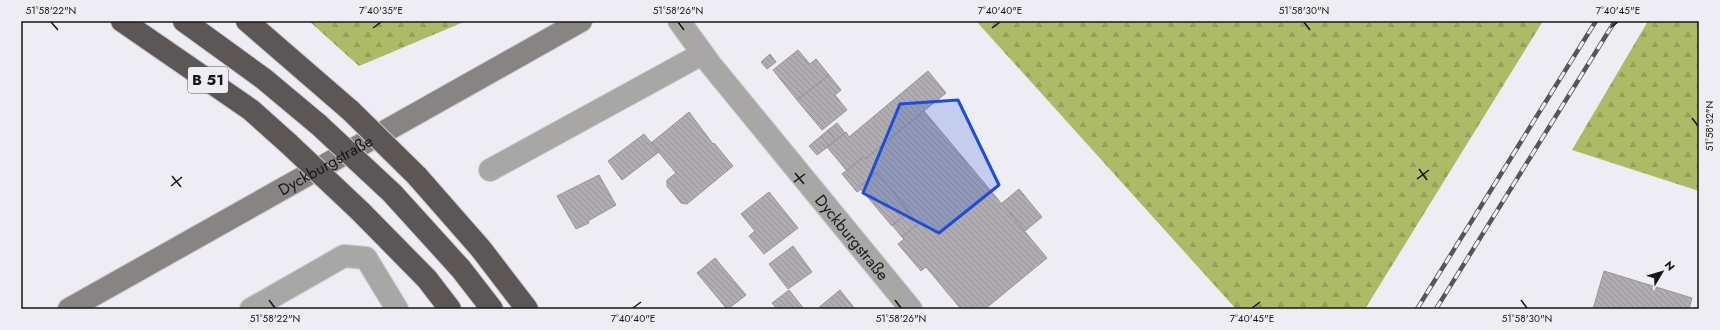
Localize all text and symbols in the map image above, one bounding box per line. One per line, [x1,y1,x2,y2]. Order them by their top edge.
text: 51°58'22"N [26,3,76,18]
text: 7°40'35"E [359,3,403,18]
text: 51°58'26"N [653,3,703,18]
text: 7°40'40"E [978,3,1022,18]
text: 51°58'30"N [1279,3,1329,18]
text: 7°40'45"E [1596,3,1640,18]
road number: B 51 [188,67,228,93]
text: 51°58'32"N [1702,101,1717,151]
street label: Dyckburgstraße [274,129,377,201]
street label: Dyckburgstraße [810,189,894,285]
north arrow [1642,252,1682,292]
text: N [1661,257,1679,274]
text: 51°58'22"N [250,311,300,326]
text: 7°40'40"E [611,311,655,326]
text: 51°58'26"N [876,311,926,326]
text: 7°40'45"E [1230,311,1274,326]
text: 51°58'30"N [1502,311,1552,326]

